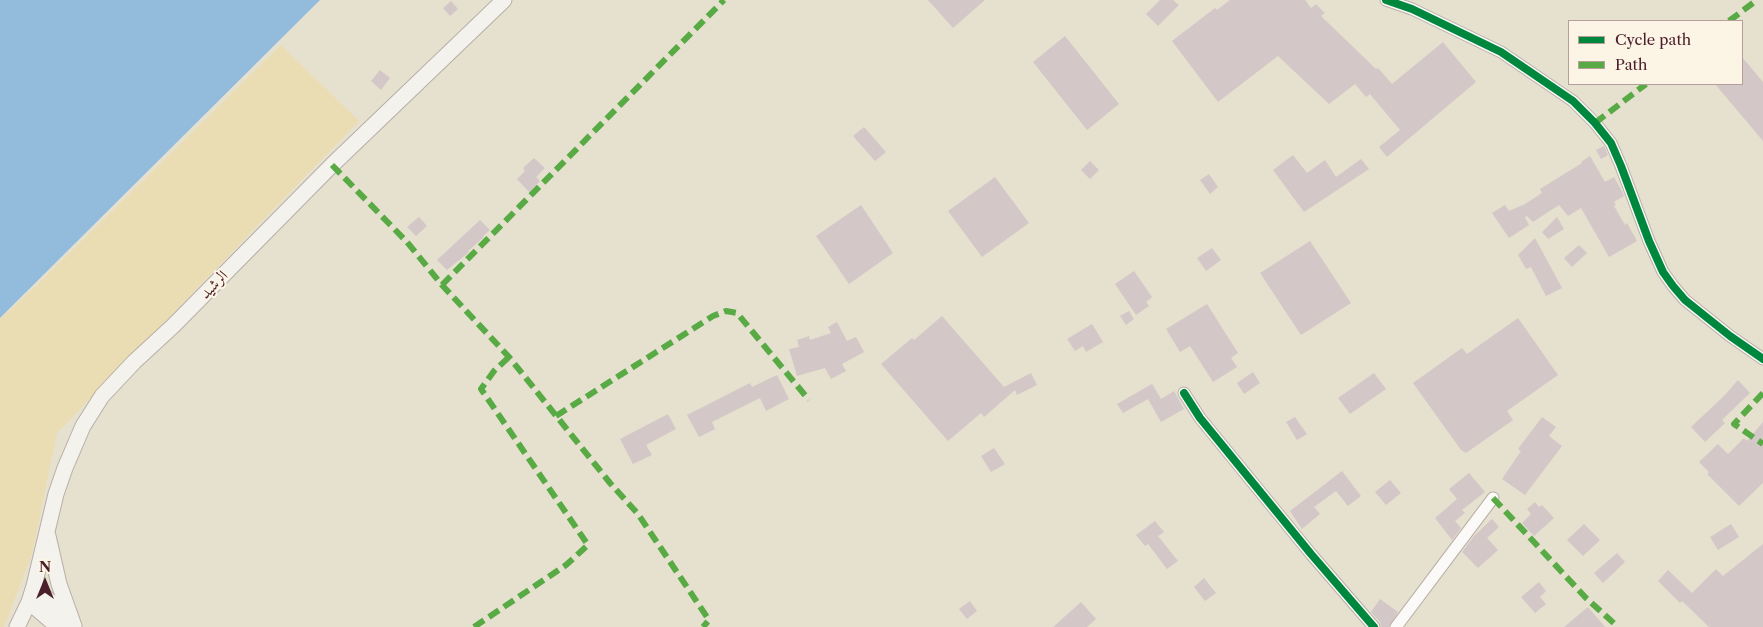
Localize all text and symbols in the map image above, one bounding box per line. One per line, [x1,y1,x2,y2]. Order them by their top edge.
legend [1568,20,1743,85]
text: Cycle path [1615,30,1691,49]
text: Path [1615,55,1647,74]
street label: الرشيد [196,267,232,303]
north arrow [20,557,70,607]
text: N [39,558,51,576]

